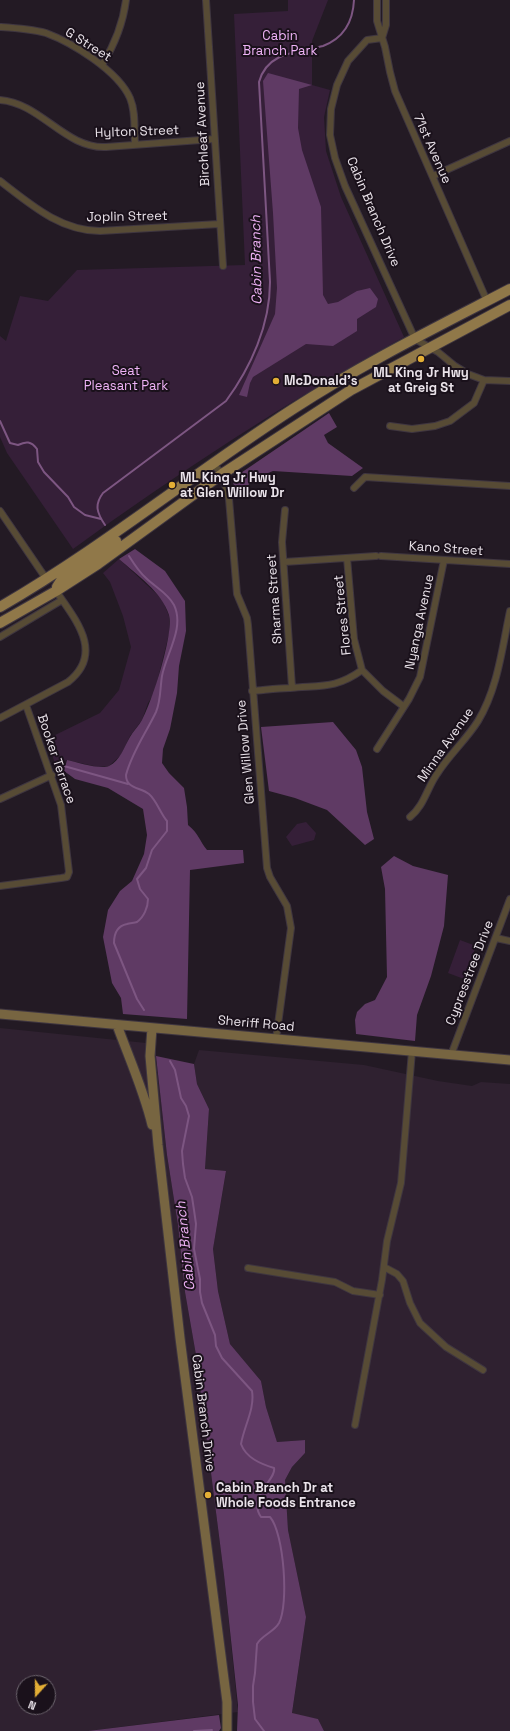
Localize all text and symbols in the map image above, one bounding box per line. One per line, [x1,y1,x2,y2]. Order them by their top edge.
street label: G Street [62,25,114,65]
park label: Cabin Branch Park [243,28,317,59]
street label: Birchleaf Avenue [192,81,214,187]
street label: 71st Avenue [410,112,454,186]
street label: Hylton Street [95,123,179,141]
street label: Cabin Branch Drive [343,155,403,269]
street label: Joplin Street [86,208,168,226]
water label: Cabin Branch [248,215,266,305]
marker: ML King Jr Hwy at Greig St [416,354,426,364]
park label: Seat Pleasant Park [84,363,168,394]
place label: ML King Jr Hwy at Greig St [373,365,469,396]
place label: McDonald's [284,373,357,389]
marker: McDonald's [271,376,281,386]
place label: ML King Jr Hwy at Glen Willow Dr [180,470,284,501]
marker: ML King Jr Hwy at Glen Willow Dr [167,480,177,490]
street label: Kano Street [408,539,484,559]
street label: Sharma Street [264,554,286,644]
street label: Nyanga Avenue [402,573,438,671]
street label: Flores Street [331,574,355,656]
street label: Glen Willow Drive [234,699,258,805]
street label: Minna Avenue [415,705,477,785]
street label: Booker Terrace [33,712,79,806]
street label: Cypresstree Drive [443,918,497,1028]
street label: Sheriff Road [217,1013,295,1035]
water label: Cabin Branch [173,1201,199,1291]
street label: Cabin Branch Drive [188,1354,218,1472]
place label: Cabin Branch Dr at Whole Foods Entrance [216,1480,356,1511]
marker: Cabin Branch Dr at Whole Foods Entrance [203,1490,213,1500]
north arrow [16,1675,56,1715]
text: N [26,1697,38,1713]

